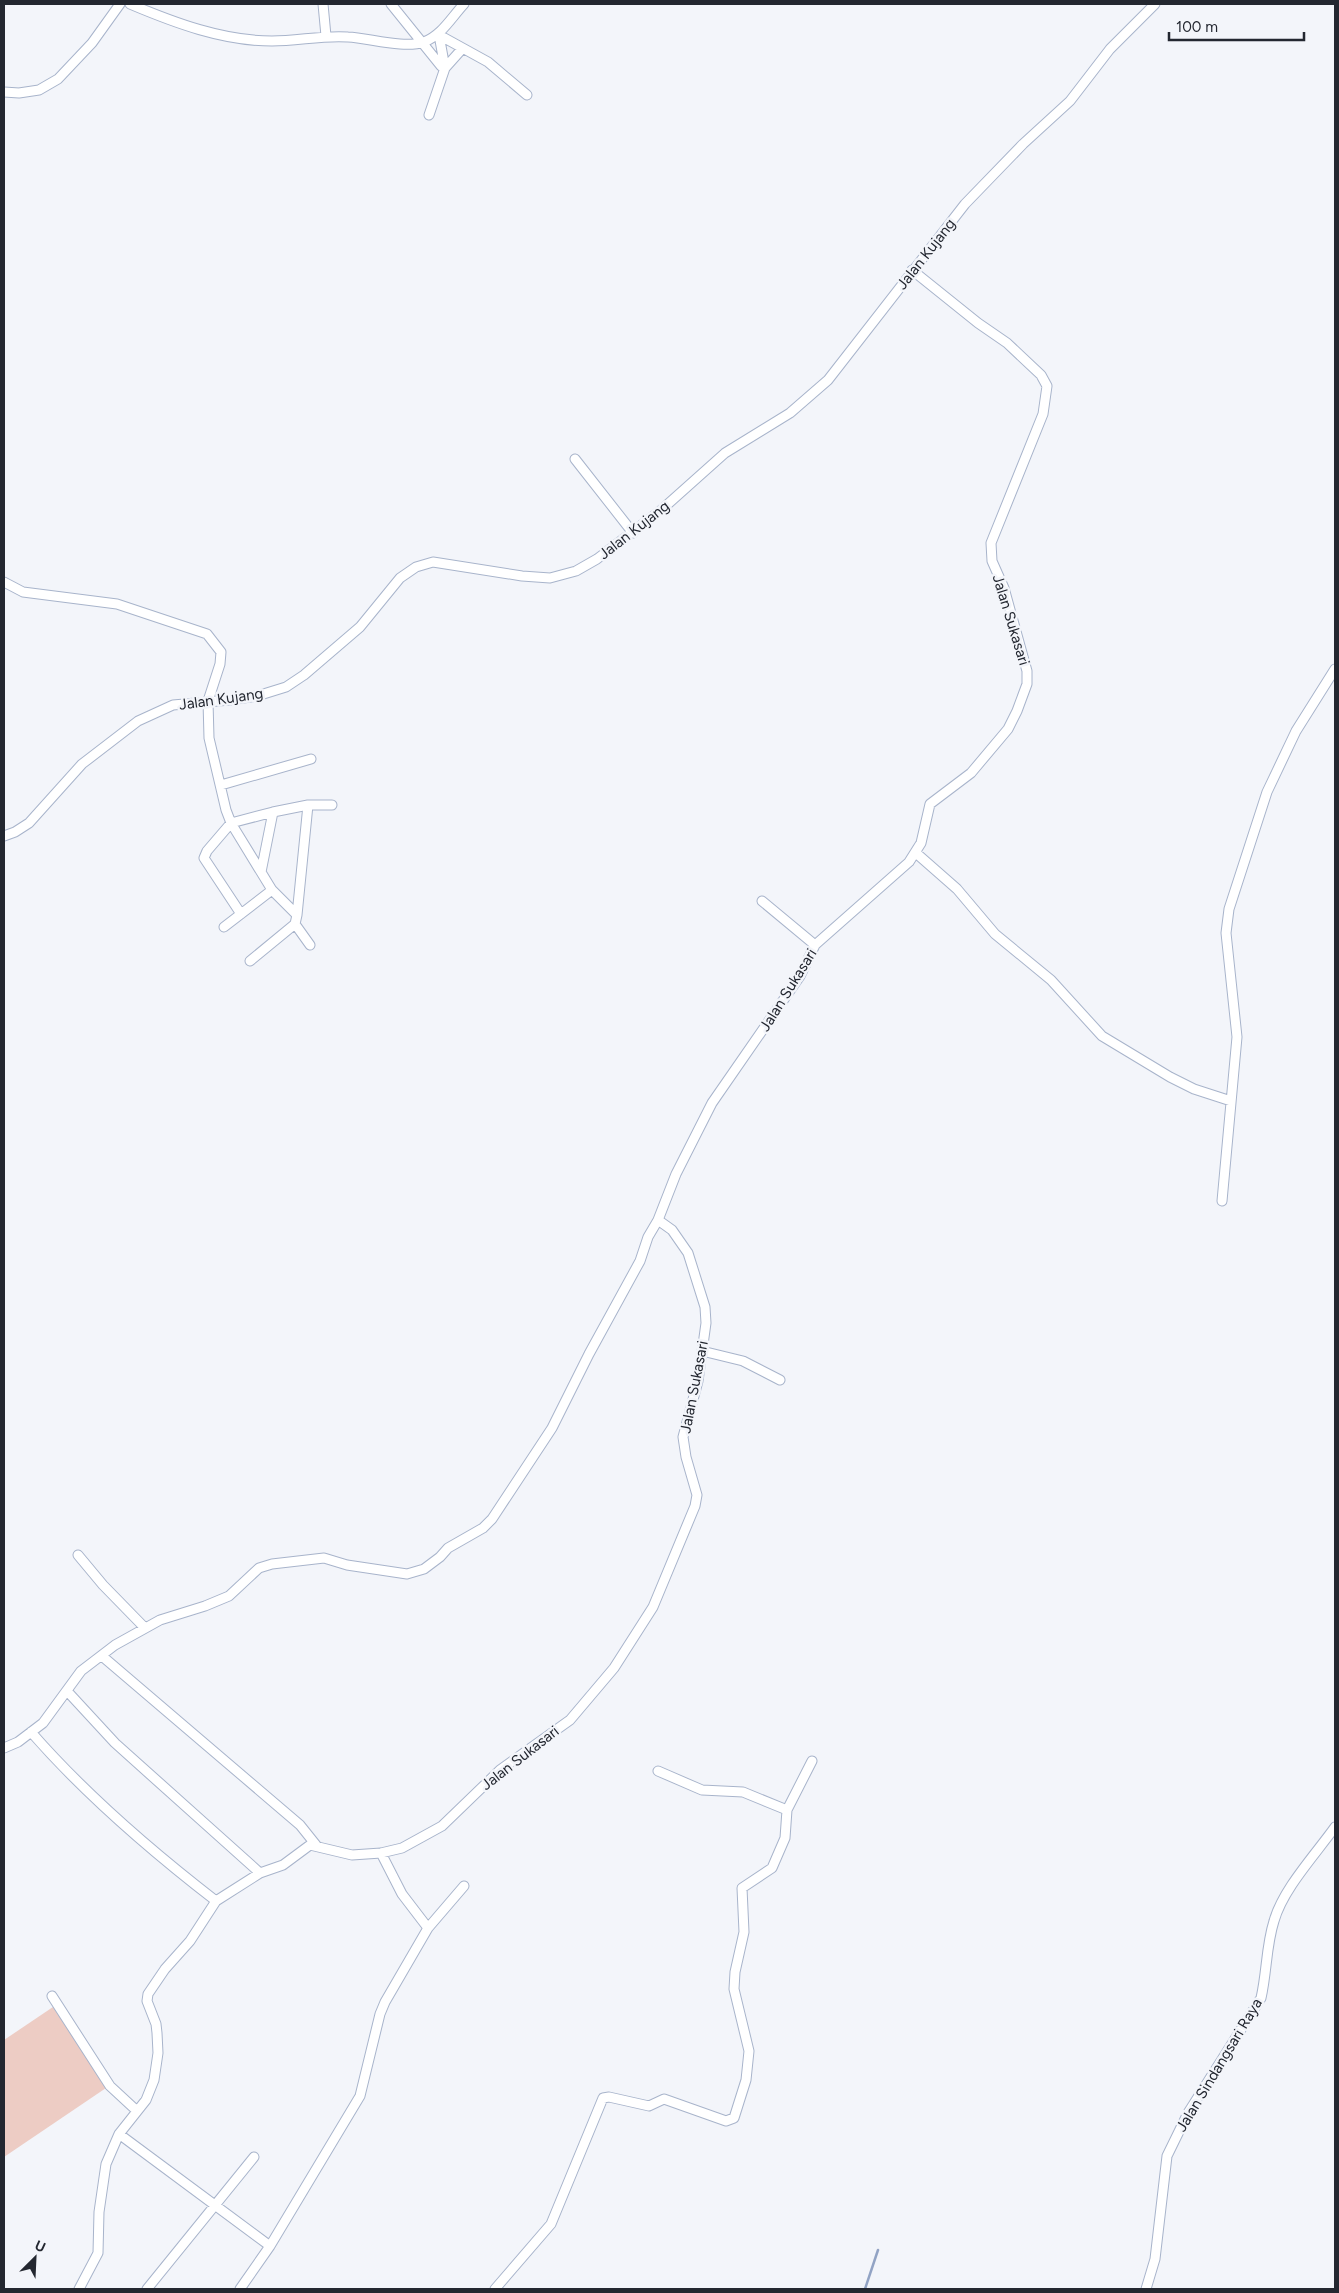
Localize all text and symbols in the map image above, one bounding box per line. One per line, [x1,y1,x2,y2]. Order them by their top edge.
scale bar [1169,10,1304,42]
text: 100 m [1176,18,1218,36]
street label: Jalan Kujang [893,215,959,293]
street label: Jalan Kujang [595,497,673,563]
street label: Jalan Sukasari [989,572,1033,668]
street label: Jalan Kujang [178,684,264,714]
street label: Jalan Sukasari [755,945,821,1035]
street label: Jalan Sukasari [676,1339,712,1435]
street label: Jalan Sukasari [477,1722,563,1794]
street label: Jalan Sindangsari Raya [1172,1995,1266,2135]
north arrow [10,2233,60,2283]
text: U [32,2237,48,2256]

